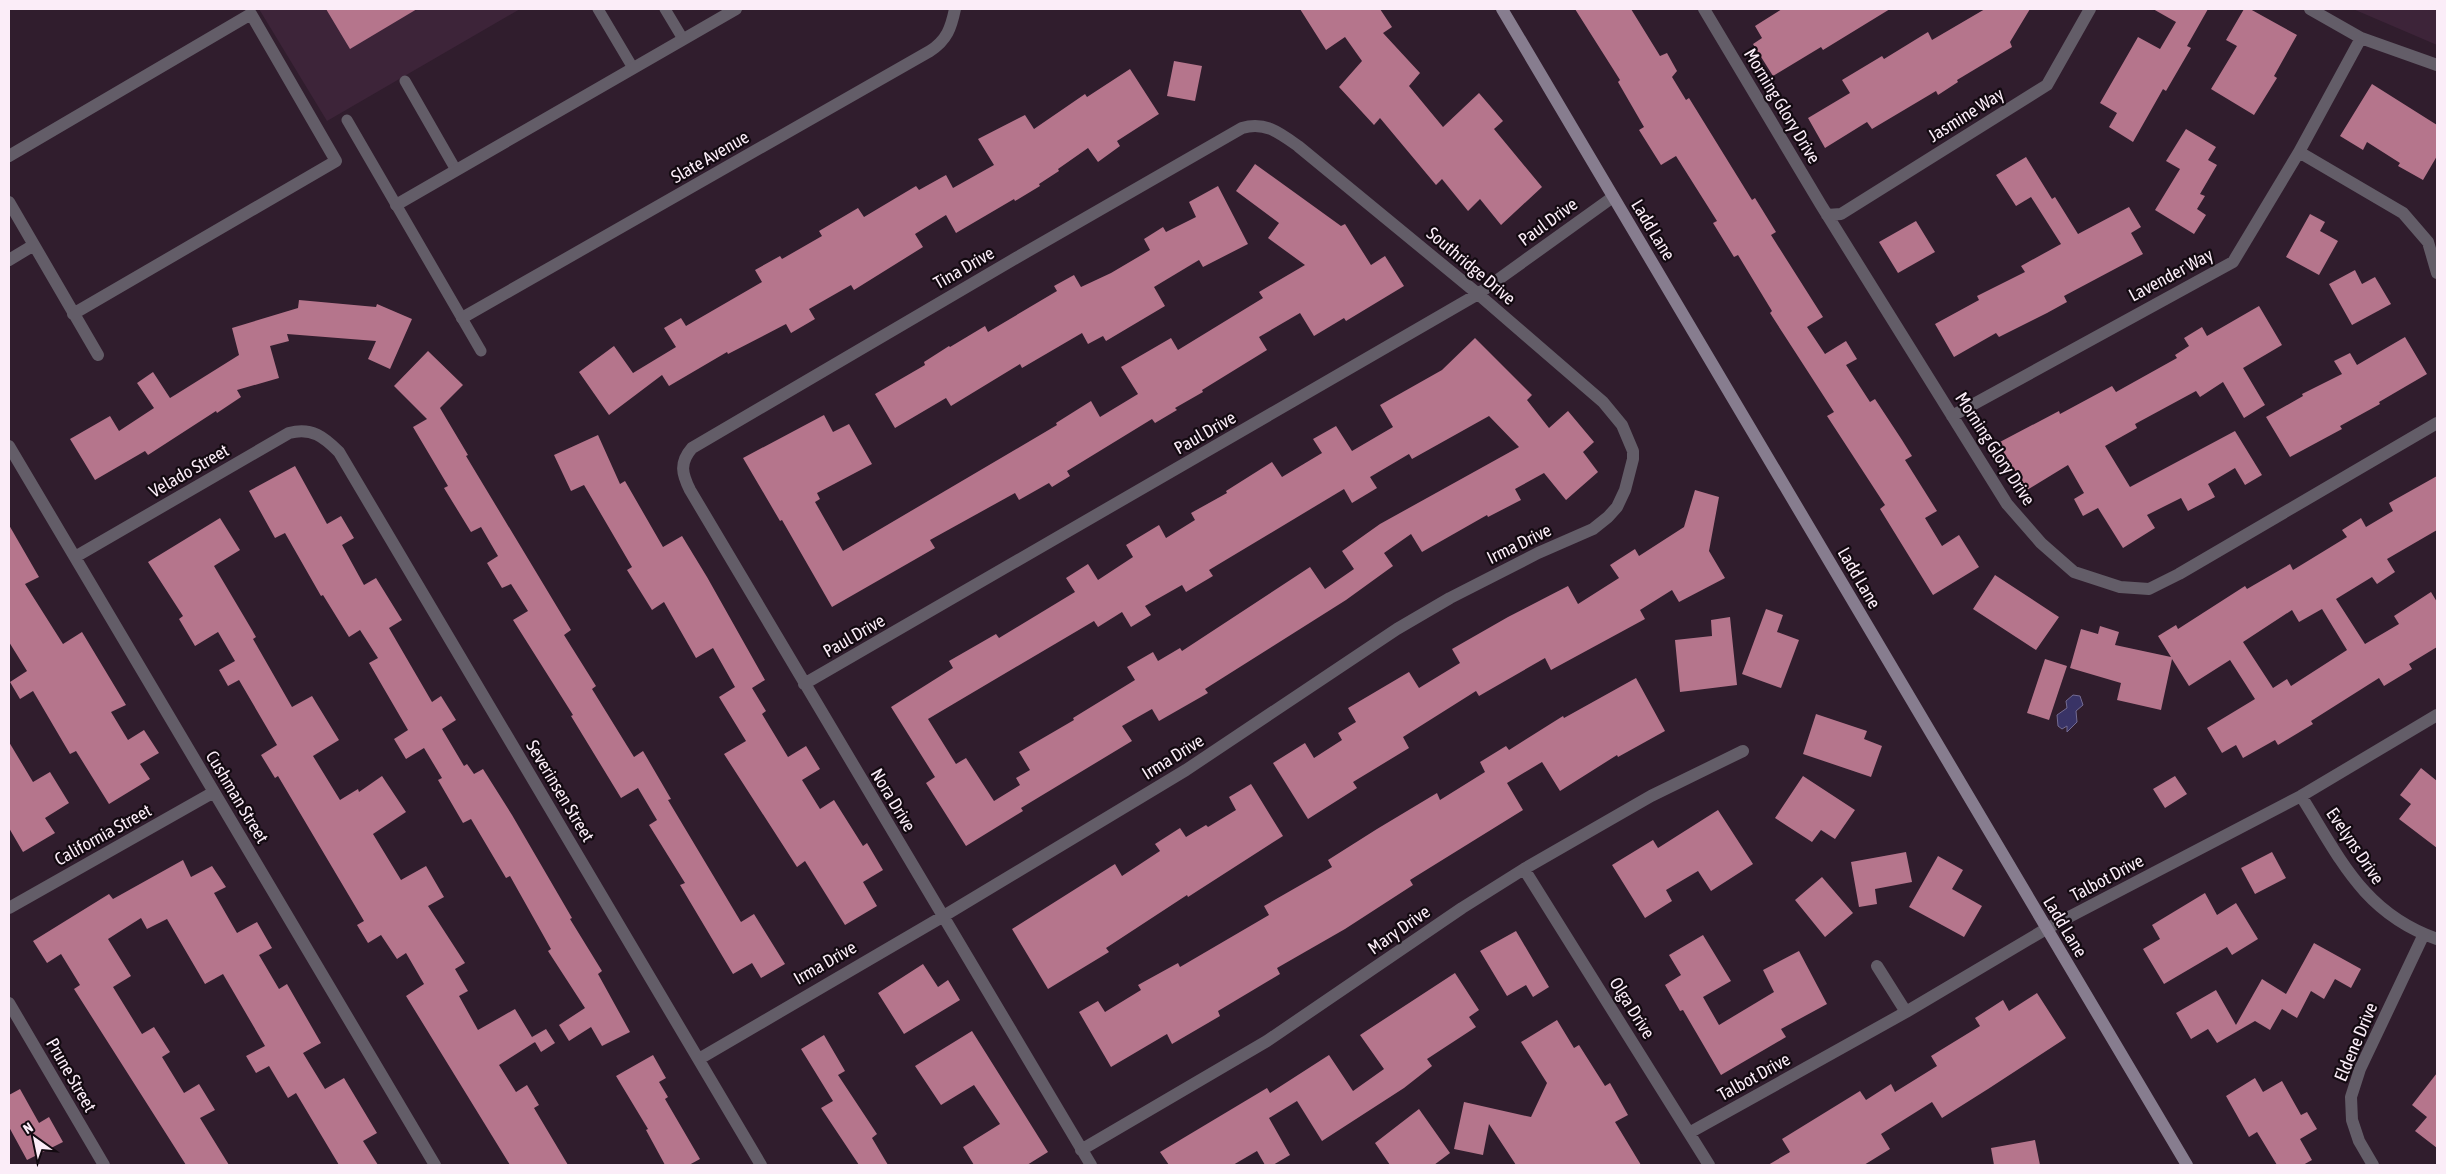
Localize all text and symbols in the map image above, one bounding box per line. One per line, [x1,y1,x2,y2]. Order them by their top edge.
street label: Morning Glory Drive [1740,44,1825,167]
street label: Jasmine Way [1924,83,2007,146]
street label: Slate Avenue [667,126,752,187]
street label: Paul Drive [1514,193,1581,250]
street label: Ladd Lane [1627,196,1680,264]
street label: Southridge Drive [1423,222,1520,309]
street label: Tina Drive [930,242,998,293]
street label: Lavender Way [2125,244,2216,305]
street label: Morning Glory Drive [1951,388,2040,509]
street label: Paul Drive [1170,407,1239,459]
street label: Velado Street [145,439,232,502]
street label: Irma Drive [1483,519,1554,568]
street label: Ladd Lane [1834,543,1885,612]
street label: Paul Drive [819,610,888,662]
street label: Irma Drive [1138,729,1207,784]
street label: Severinsen Street [522,736,599,845]
street label: Cushman Street [202,747,273,847]
street label: Nora Drive [866,764,920,835]
street label: California Street [51,799,155,870]
street label: Evelyns Drive [2322,804,2389,888]
street label: Talbot Drive [2067,850,2147,905]
street label: Ladd Lane [2039,893,2092,961]
street label: Mary Drive [1364,901,1434,958]
street label: Irma Drive [790,936,860,989]
street label: Olga Drive [1605,973,1659,1042]
street label: Eldene Drive [2330,999,2381,1084]
street label: Prune Street [42,1034,101,1115]
street label: Talbot Drive [1714,1048,1794,1105]
north arrow [10,1114,60,1164]
text: N [20,1119,36,1137]

